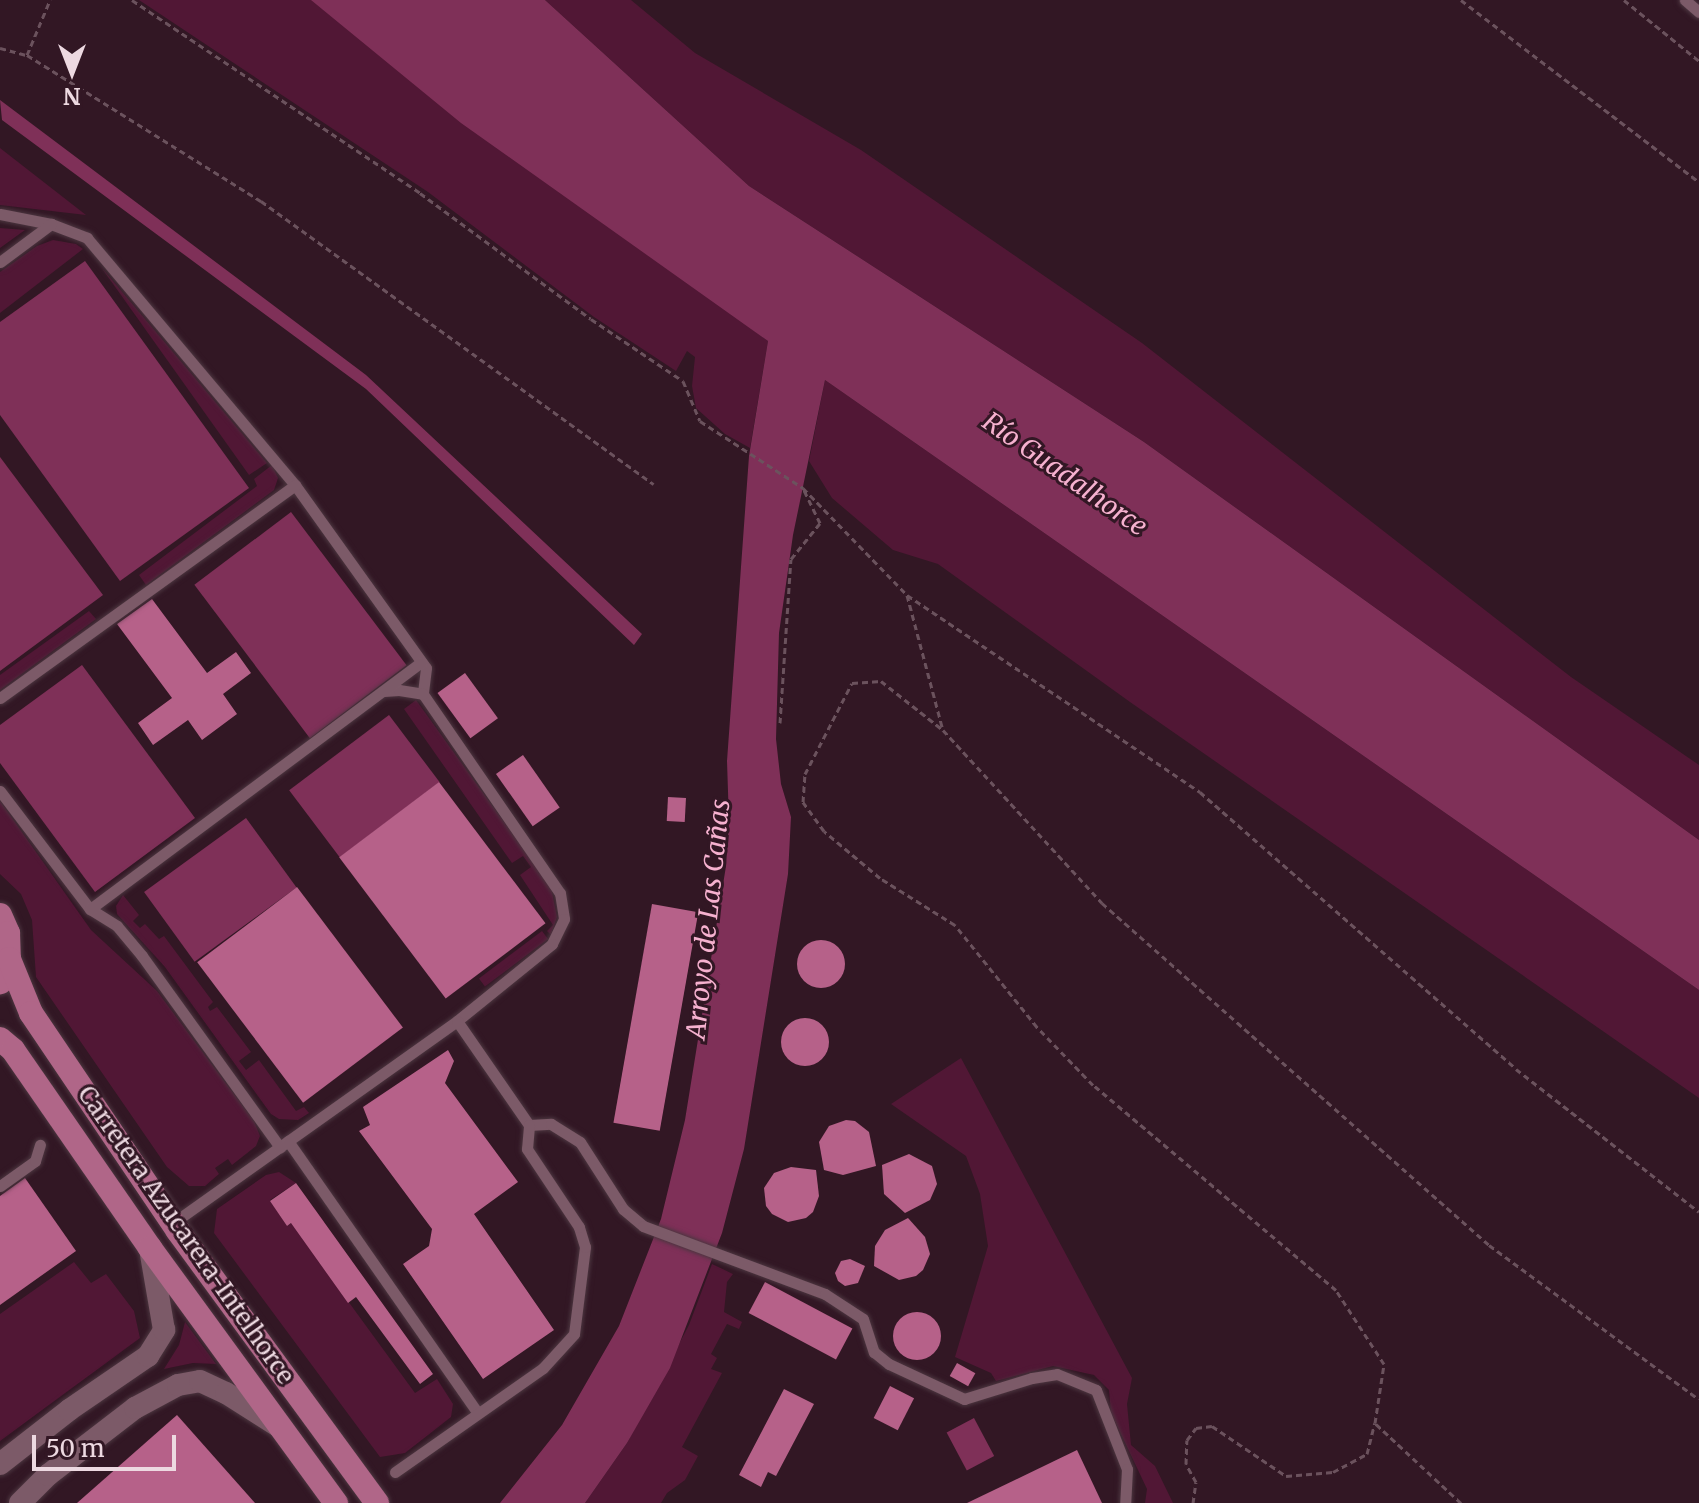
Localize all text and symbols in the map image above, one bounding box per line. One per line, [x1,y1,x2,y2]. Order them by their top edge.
north arrow [32,32,112,112]
text: N [63,82,81,110]
water label: Río Guadalhorce [977,406,1153,542]
water label: Arroyo de Las Cañas [680,798,736,1040]
street label: Carretera Azucarera-Intelhorce [72,1081,300,1389]
scale bar [36,1419,180,1469]
text: 50 m [46,1433,105,1464]

